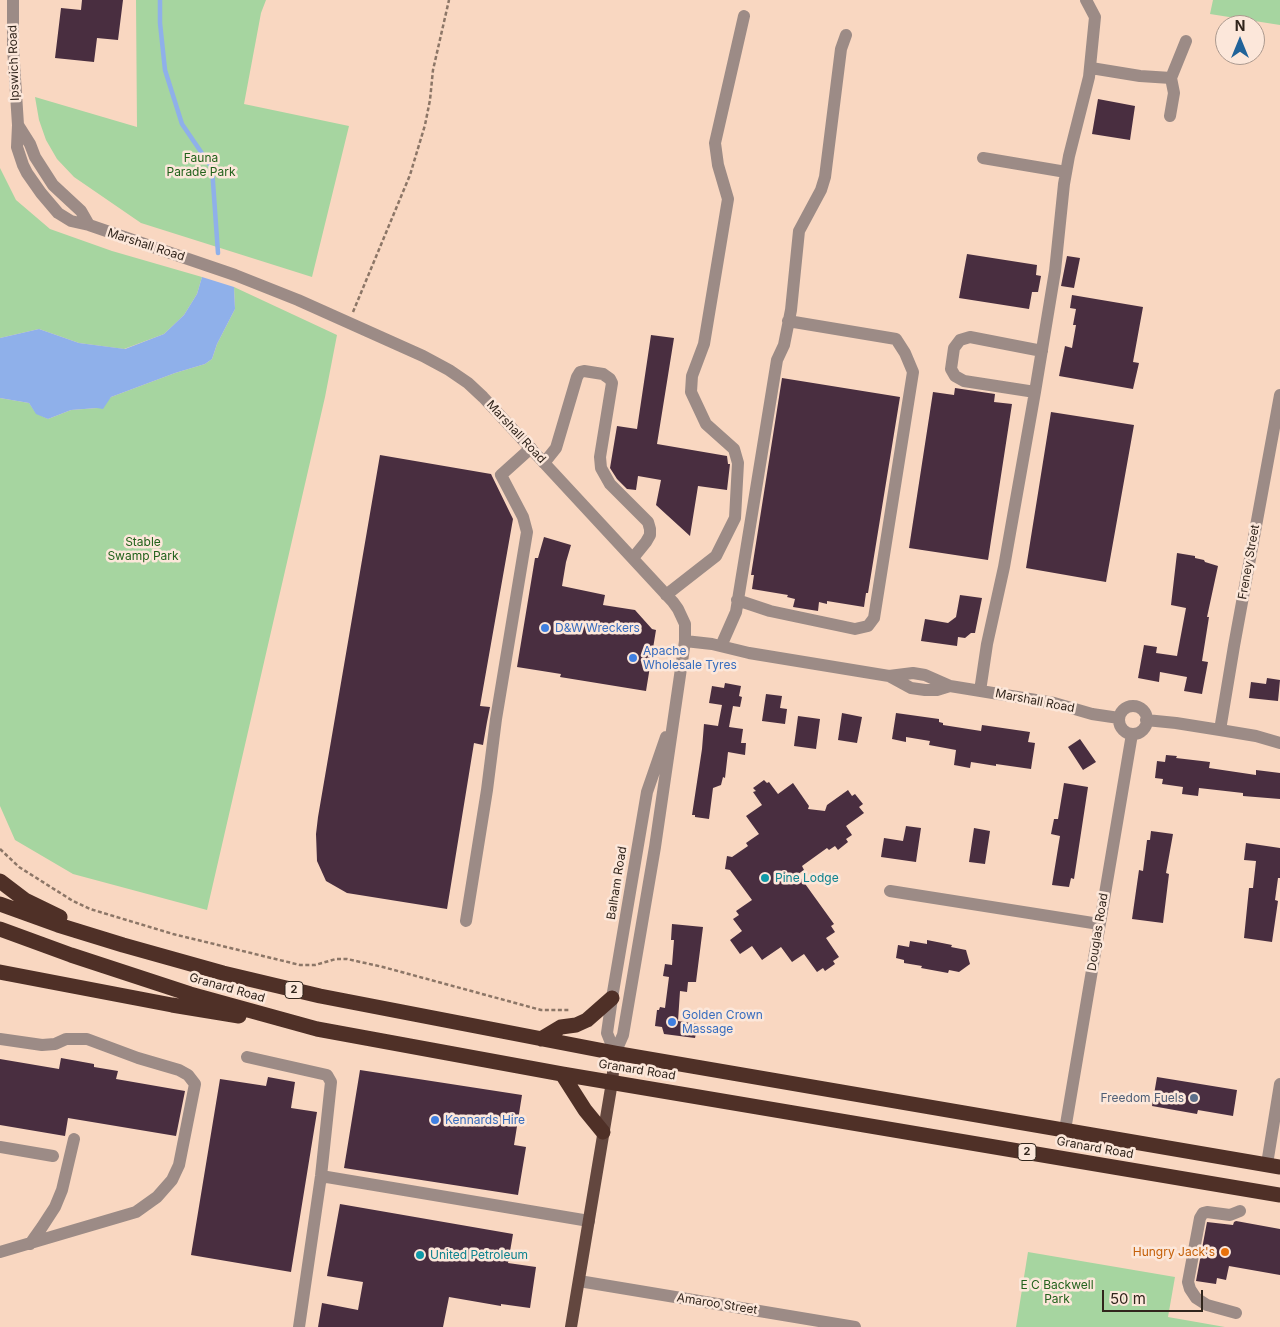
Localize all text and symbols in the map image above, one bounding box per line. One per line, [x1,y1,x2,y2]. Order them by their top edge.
north arrow [1215,15,1265,65]
text: N [1235,17,1245,34]
street label: Ipswich Road [5,25,23,101]
park label: Fauna Parade Park [166,151,236,179]
street label: Marshall Road [106,226,186,264]
street label: Marshall Road [483,398,549,466]
street label: Freney Street [1235,523,1263,601]
park label: Stable Swamp Park [107,535,179,563]
place label: D&W Wreckers [555,621,640,635]
marker: D&W Wreckers [539,622,551,634]
place label: Apache Wholesale Tyres [643,644,737,672]
marker: Apache Wholesale Tyres [627,652,639,664]
street label: Marshall Road [994,686,1076,716]
street label: Balham Road [604,845,630,921]
place label: Pine Lodge [775,871,839,885]
marker: Pine Lodge [759,872,771,884]
street label: Douglas Road [1085,892,1111,972]
street label: Granard Road [188,970,266,1006]
road number: 2 [285,982,303,998]
place label: Golden Crown Massage [682,1008,763,1036]
marker: Golden Crown Massage [666,1016,678,1028]
street label: Granard Road [597,1057,677,1083]
place label: Freedom Fuels [1101,1091,1184,1105]
marker: Freedom Fuels [1188,1092,1200,1104]
place label: Kennards Hire [445,1113,525,1127]
marker: Kennards Hire [429,1114,441,1126]
street label: Granard Road [1055,1134,1135,1162]
road number: 2 [1018,1144,1036,1160]
place label: Hungry Jack's [1133,1245,1215,1259]
marker: Hungry Jack's [1219,1246,1231,1258]
place label: United Petroleum [430,1248,528,1262]
marker: United Petroleum [414,1249,426,1261]
park label: E C Backwell Park [1020,1278,1094,1306]
scale bar [1105,1280,1206,1312]
text: 50 m [1110,1289,1146,1308]
street label: Amaroo Street [676,1291,758,1317]

